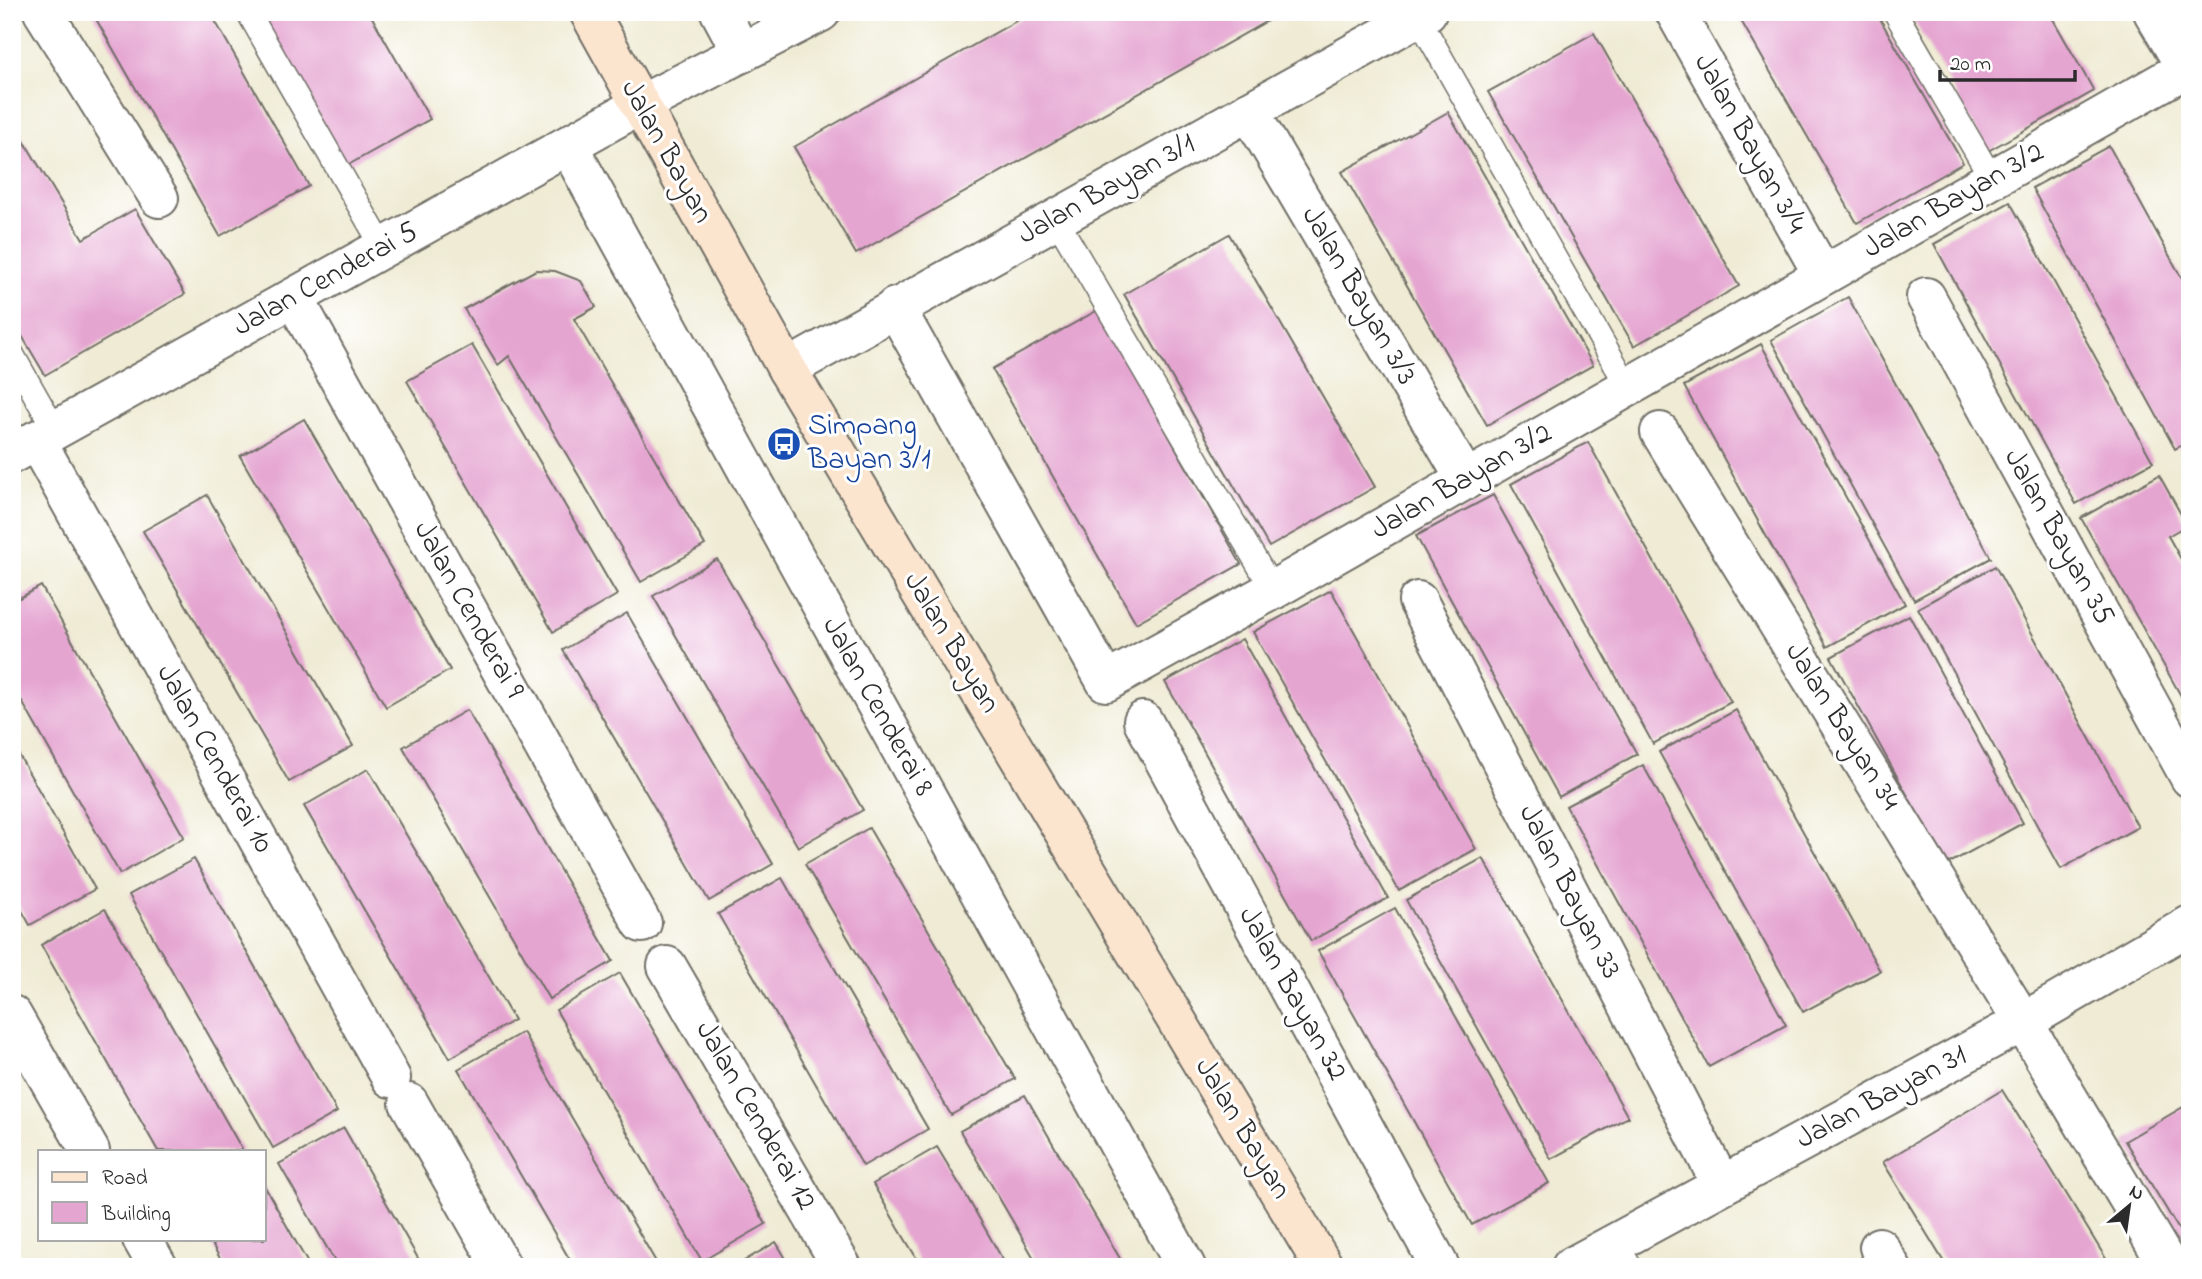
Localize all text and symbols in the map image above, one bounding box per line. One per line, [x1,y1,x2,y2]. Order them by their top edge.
scale bar [1940,38,2074,82]
street label: Jalan Bayan 3/4 [1681,46,1817,242]
text: 20 m [1950,50,1991,80]
street label: Jalan Bayan [608,72,724,232]
street label: Jalan Bayan 3/1 [1010,123,1204,257]
street label: Jalan Bayan 3/2 [1855,131,2053,271]
street label: Jalan Bayan 3/3 [1289,198,1427,394]
street label: Jalan Cenderai 5 [226,211,426,349]
place label: Simpang Bayan 3/1 [807,405,931,483]
street label: Jalan Bayan 3/2 [1363,412,1561,552]
bus stop icon: Simpang Bayan 3/1 [765,425,803,463]
street label: Jalan Bayan 35 [1991,441,2125,633]
street label: Jalan Cenderai 9 [401,513,535,707]
street label: Jalan Bayan [891,564,1011,722]
street label: Jalan Cenderai 8 [810,609,944,805]
street label: Jalan Bayan 34 [1773,634,1911,820]
street label: Jalan Cenderai 10 [144,656,284,862]
street label: Jalan Bayan 33 [1506,797,1632,987]
street label: Jalan Bayan 32 [1226,899,1358,1089]
street label: Jalan Cenderai 12 [683,1013,827,1219]
street label: Jalan Bayan 31 [1789,1034,1975,1162]
street label: Jalan Bayan [1182,1050,1302,1208]
legend [38,1150,266,1240]
text: Road [102,1164,148,1194]
north arrow [2094,1170,2164,1240]
text: N [2124,1178,2148,1208]
text: Building [101,1200,171,1232]

